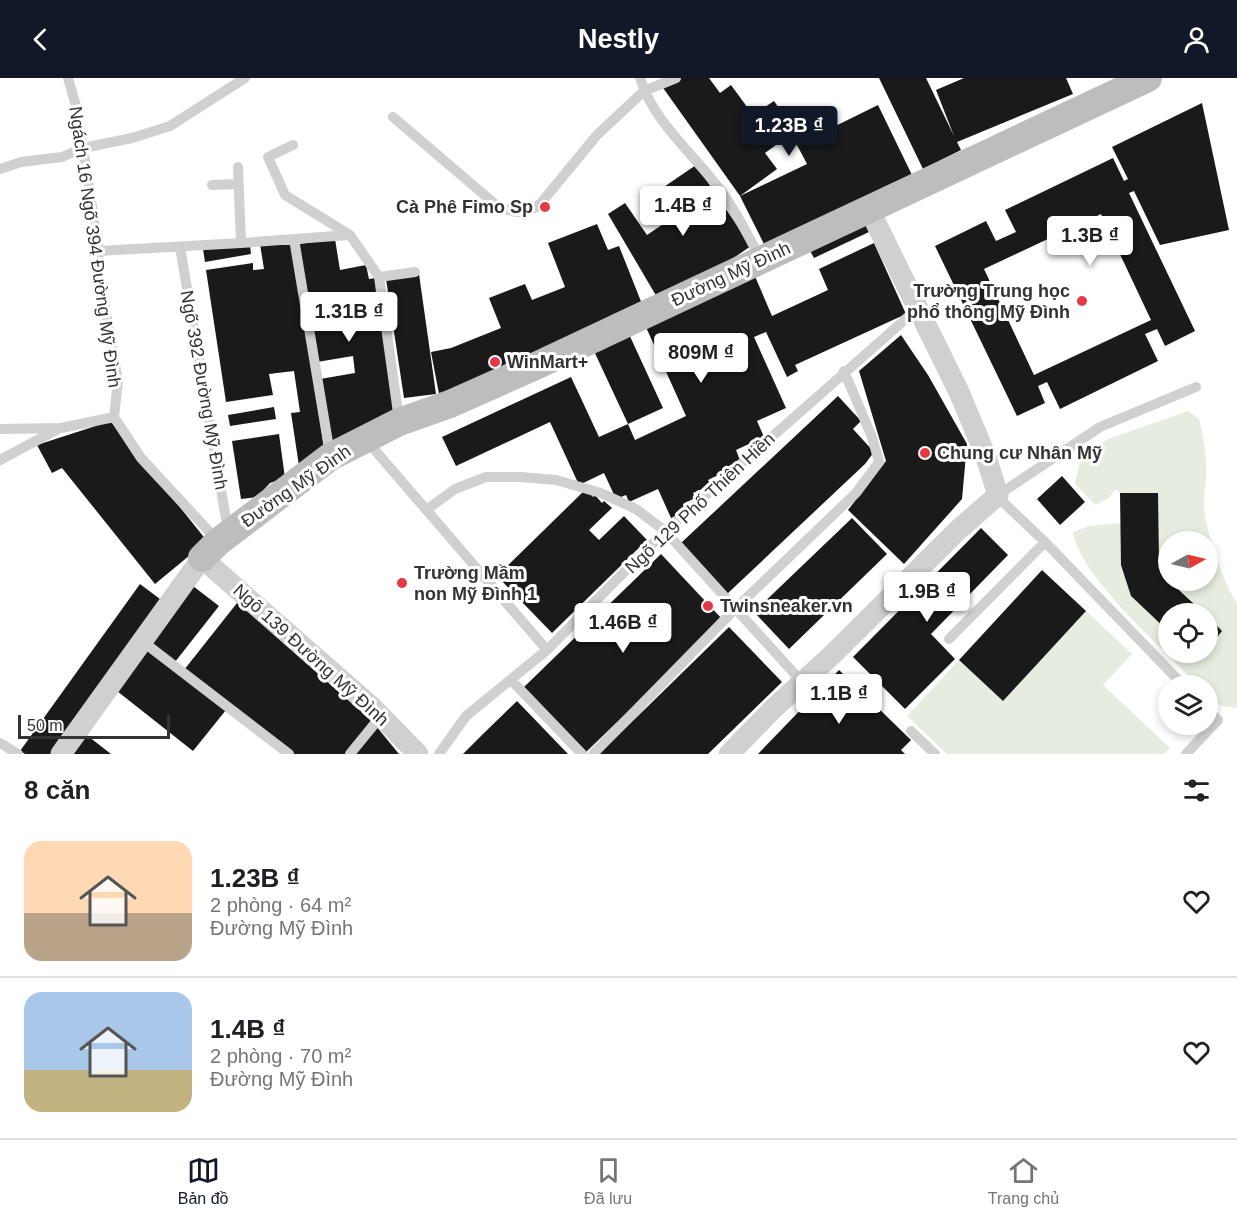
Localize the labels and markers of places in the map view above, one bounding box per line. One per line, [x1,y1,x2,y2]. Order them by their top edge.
pin: 1.23B ₫ [734,106,844,157]
pin: 1.4B ₫ [634,186,732,237]
place label: Cà Phê Fimo Sp [396,197,533,217]
marker: Cà Phê Fimo Sp [538,200,552,214]
pin: 1.3B ₫ [1041,216,1139,267]
place label: Trường Trung học phổ thông Mỹ Đình [907,281,1070,322]
pin: 1.31B ₫ [294,292,404,343]
marker: Trường Trung học phổ thông Mỹ Đình [1075,294,1089,308]
pin: 809M ₫ [652,333,750,384]
place label: WinMart+ [507,352,588,372]
marker: WinMart+ [488,355,502,369]
place label: Chung cư Nhân Mỹ [937,443,1102,463]
marker: Chung cư Nhân Mỹ [918,446,932,460]
place label: Trường Mầm non Mỹ Đình 1 [414,563,537,604]
pin: 1.9B ₫ [878,572,976,623]
marker: Trường Mầm non Mỹ Đình 1 [395,576,409,590]
place label: Twinsneaker.vn [720,596,853,616]
marker: Twinsneaker.vn [701,599,715,613]
pin: 1.46B ₫ [568,603,678,654]
pin: 1.1B ₫ [790,674,888,725]

